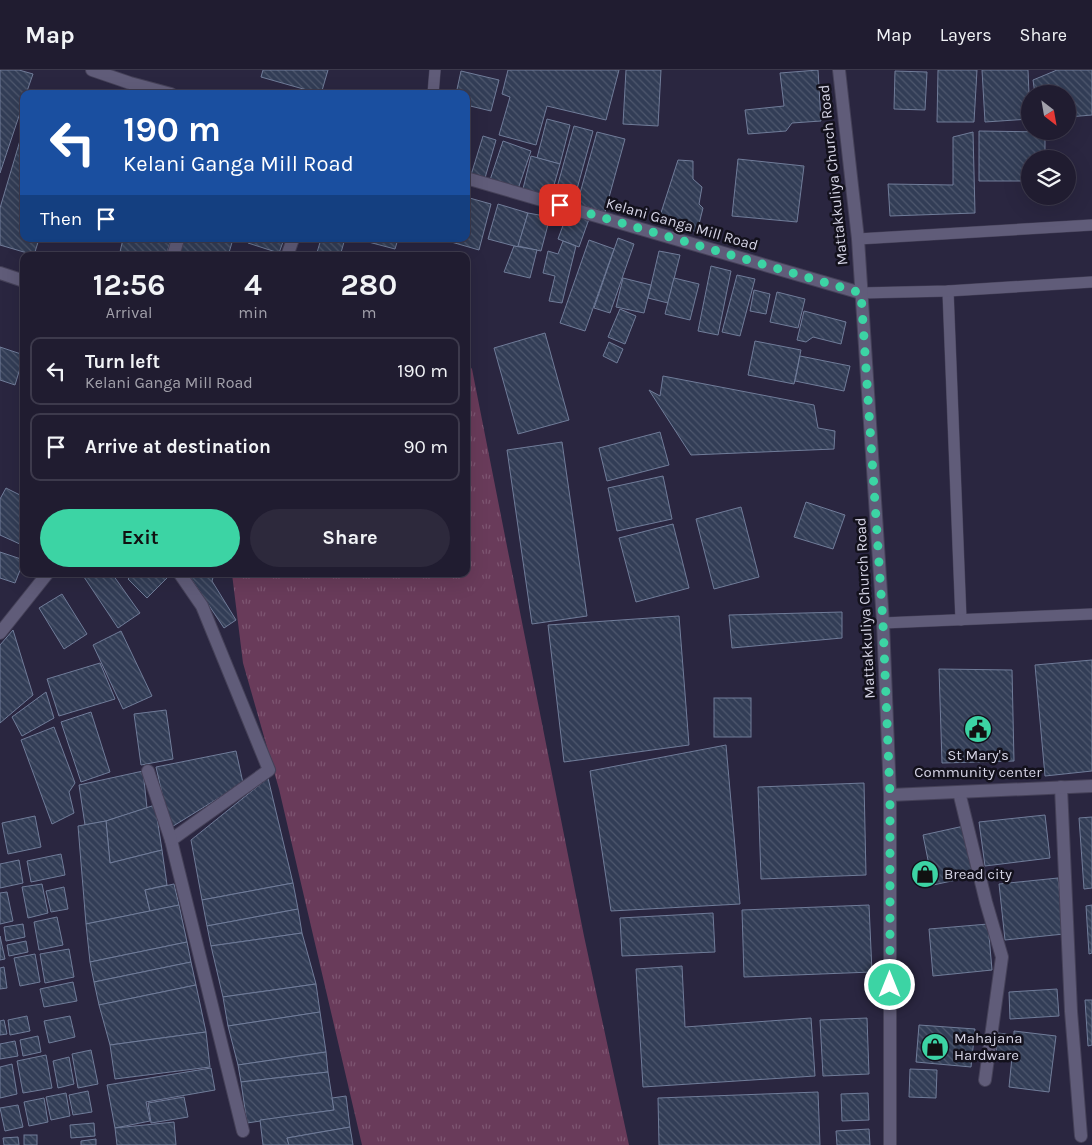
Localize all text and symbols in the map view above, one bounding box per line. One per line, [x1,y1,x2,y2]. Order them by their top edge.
text: Map [25,21,75,49]
text: Map [876,24,912,46]
text: Layers [940,24,992,46]
text: Share [1020,24,1067,46]
street label: Mattakkuliya Church Road [815,84,851,266]
north arrow [1021,85,1076,140]
map controls [1021,85,1076,205]
text: 190 m [123,109,221,150]
icon: left [40,110,105,175]
button: layers [1021,150,1076,205]
text: Kelani Ganga Mill Road [123,151,354,177]
pin [539,184,581,226]
icon: arrive [546,191,574,219]
street label: Kelani Ganga Mill Road [604,194,760,254]
icon: arrive [92,205,120,233]
text: Then [40,208,82,230]
text: 12:56 [93,267,165,303]
text: 4 [244,267,262,303]
text: 280 [341,267,397,303]
text: Arrival [106,303,153,322]
text: min [238,303,268,322]
text: m [361,303,376,322]
text: Turn left [85,351,160,373]
icon: left [42,357,70,385]
text: 190 m [397,360,448,382]
text: Kelani Ganga Mill Road [85,373,253,392]
icon: arrive [42,433,70,461]
text: Arrive at destination [85,436,271,458]
text: 90 m [403,436,448,458]
button: Exit [40,509,240,567]
button: Share [250,509,450,567]
street label: Mattakkuliya Church Road [851,517,879,699]
public building icon: St Mary's Community center [963,714,993,744]
place label: St Mary's Community center [914,746,1042,781]
shop icon: Bread city [910,859,940,889]
place label: Bread city [944,865,1012,883]
position arrow [863,958,915,1010]
place label: Mahajana Hardware [954,1029,1023,1064]
shop icon: Mahajana Hardware [920,1032,950,1062]

